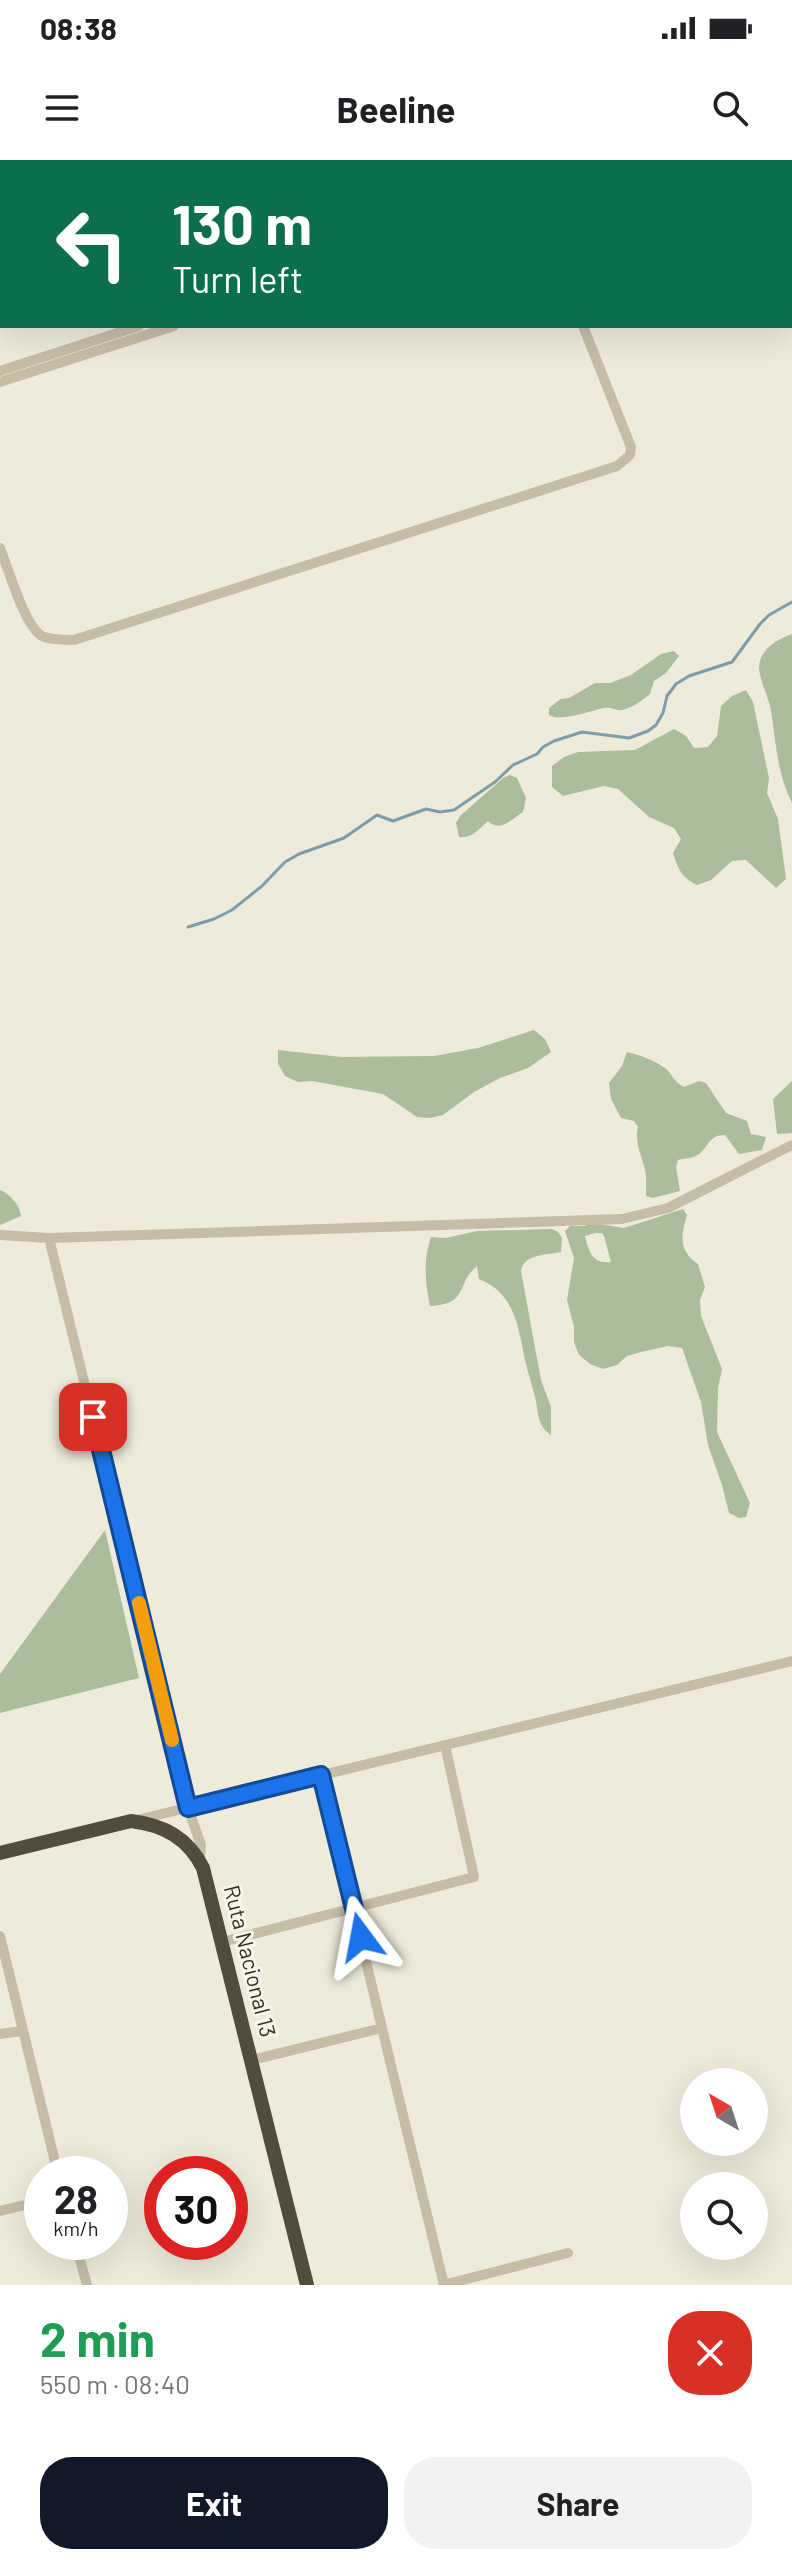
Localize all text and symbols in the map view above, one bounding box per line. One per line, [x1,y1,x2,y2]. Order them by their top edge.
text: 08:38 [40,10,117,46]
icon: menu [40,86,84,130]
icon: search [708,86,752,130]
text: Beeline [337,87,455,130]
text: 130 m [172,189,312,256]
icon: left [40,192,144,296]
text: Turn left [172,257,303,300]
pin [59,1383,127,1451]
icon: arrive [71,1395,115,1439]
street label: Ruta Nacional 13 [220,1882,282,2039]
position arrow [319,1895,403,1979]
north arrow [680,2068,768,2156]
map controls [680,2068,768,2260]
speed limit sign: 30 [144,2156,248,2260]
button: search [680,2172,768,2260]
text: 28 [54,2174,98,2222]
text: km/h [53,2216,99,2240]
text: 2 min [40,2309,155,2367]
button: close [668,2311,752,2395]
text: 550 m · 08:40 [40,2368,190,2399]
button: Exit [40,2457,388,2549]
button: Share [404,2457,752,2549]

